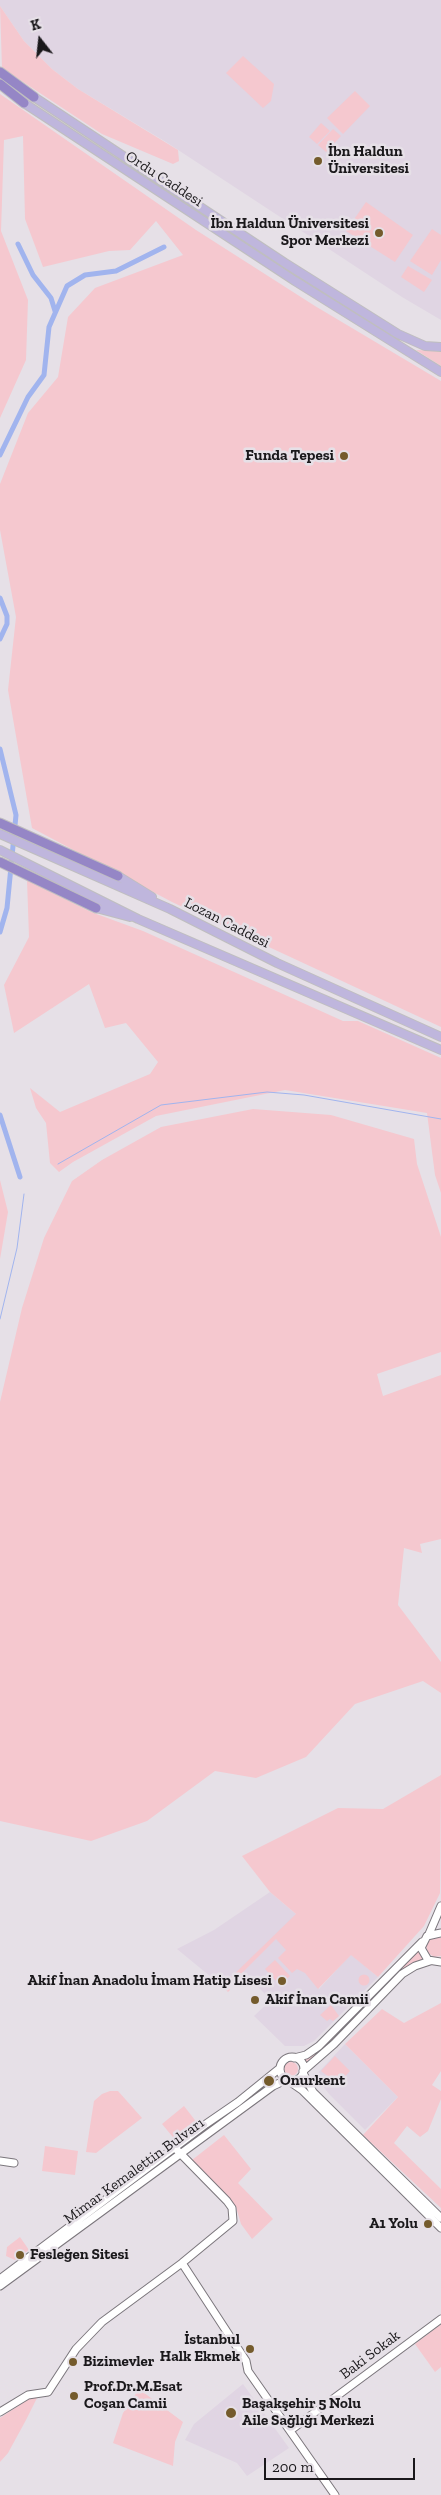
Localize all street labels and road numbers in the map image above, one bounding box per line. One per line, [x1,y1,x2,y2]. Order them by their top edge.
street label: Ordu Caddesi [122,147,206,211]
street label: Lozan Caddesi [181,894,273,952]
street label: Mimar Kemalettin Bulvarı [60,2114,208,2228]
street label: Baki Sokak [337,2327,403,2383]

